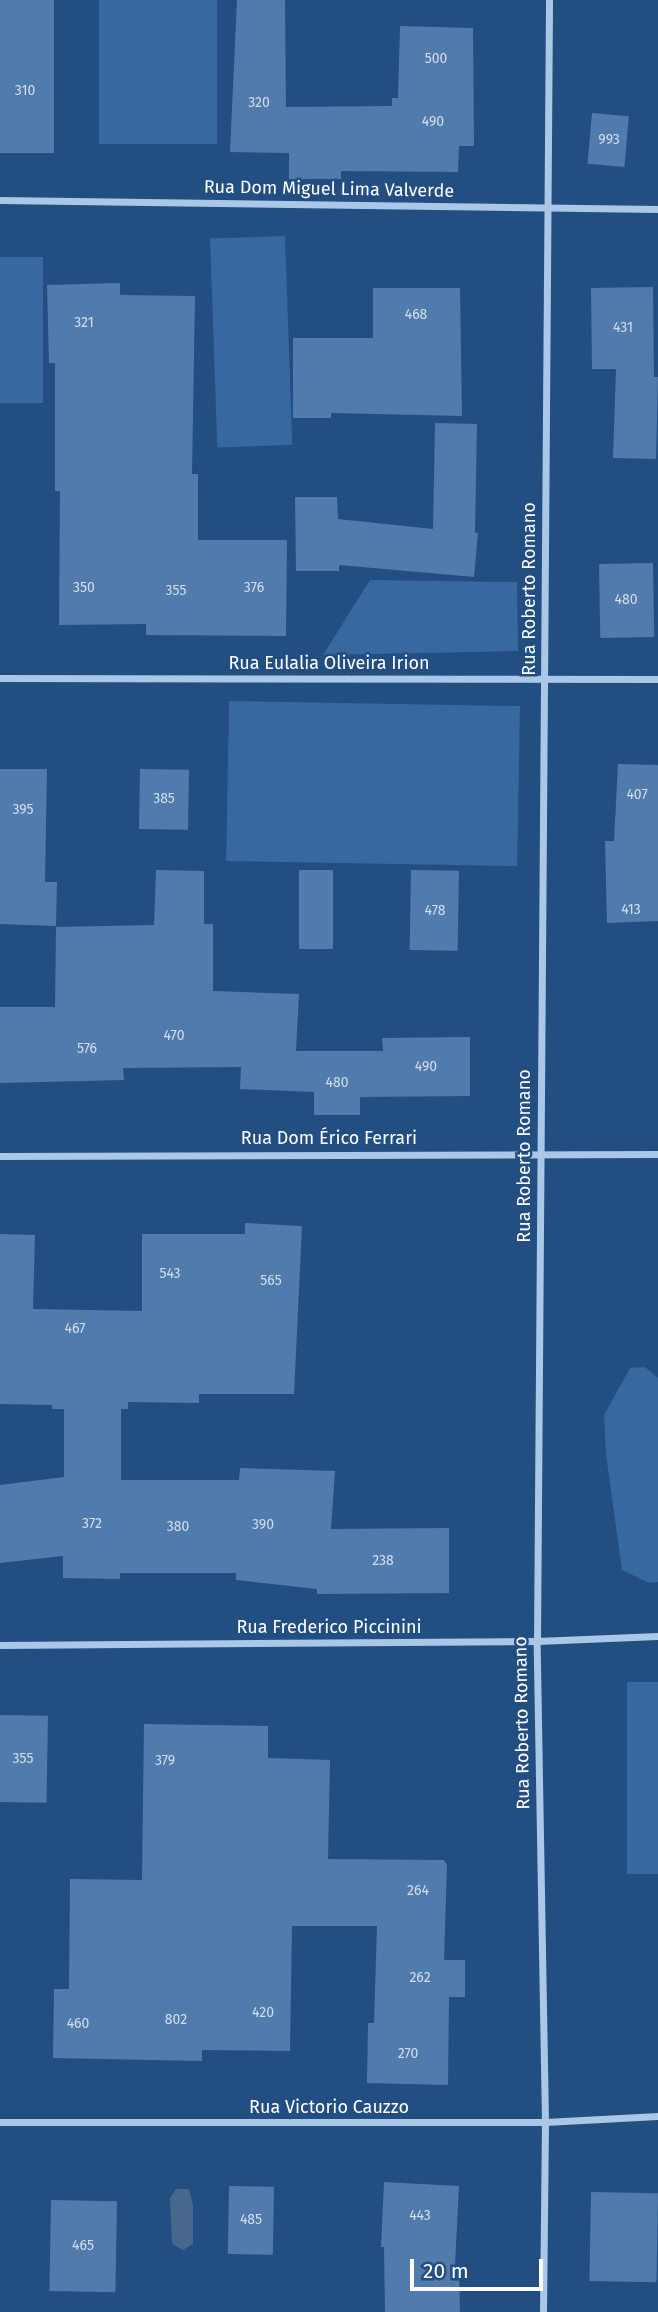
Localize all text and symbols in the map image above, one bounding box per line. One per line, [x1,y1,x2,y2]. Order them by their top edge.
house number: 500 [425,51,447,67]
house number: 310 [15,83,35,99]
house number: 320 [248,95,270,111]
house number: 490 [422,114,444,130]
house number: 993 [598,132,620,148]
street label: Rua Dom Miguel Lima Valverde [204,176,454,202]
house number: 468 [405,307,427,323]
house number: 321 [74,315,94,331]
house number: 431 [613,320,633,336]
street label: Rua Roberto Romano [518,502,540,676]
house number: 350 [73,580,95,596]
house number: 376 [244,580,264,596]
house number: 355 [166,583,186,599]
house number: 480 [615,592,637,608]
street label: Rua Eulalia Oliveira Irion [228,652,430,674]
house number: 407 [626,787,648,803]
house number: 385 [153,791,175,807]
house number: 395 [12,802,34,818]
house number: 413 [621,902,641,918]
house number: 478 [425,903,445,919]
house number: 470 [164,1028,184,1044]
house number: 576 [77,1041,97,1057]
house number: 490 [415,1059,437,1075]
street label: Rua Roberto Romano [513,1069,535,1243]
house number: 480 [326,1075,348,1091]
street label: Rua Dom Érico Ferrari [241,1127,417,1149]
house number: 543 [159,1266,181,1282]
house number: 565 [260,1273,282,1289]
house number: 467 [65,1321,85,1337]
house number: 372 [82,1516,102,1532]
house number: 390 [252,1517,274,1533]
house number: 380 [167,1519,189,1535]
house number: 238 [372,1553,394,1569]
street label: Rua Frederico Piccinini [236,1616,422,1638]
street label: Rua Roberto Romano [510,1636,534,1810]
house number: 355 [13,1751,33,1767]
house number: 379 [155,1753,175,1769]
house number: 264 [407,1883,429,1899]
house number: 262 [409,1970,431,1986]
house number: 420 [252,2005,274,2021]
house number: 802 [165,2012,187,2028]
house number: 460 [67,2016,89,2032]
house number: 270 [398,2046,418,2062]
street label: Rua Victorio Cauzzo [249,2096,409,2118]
house number: 443 [409,2208,431,2224]
house number: 485 [240,2212,262,2228]
house number: 465 [72,2238,94,2254]
scale bar [413,2246,546,2290]
text: 20 m [423,2258,469,2284]

